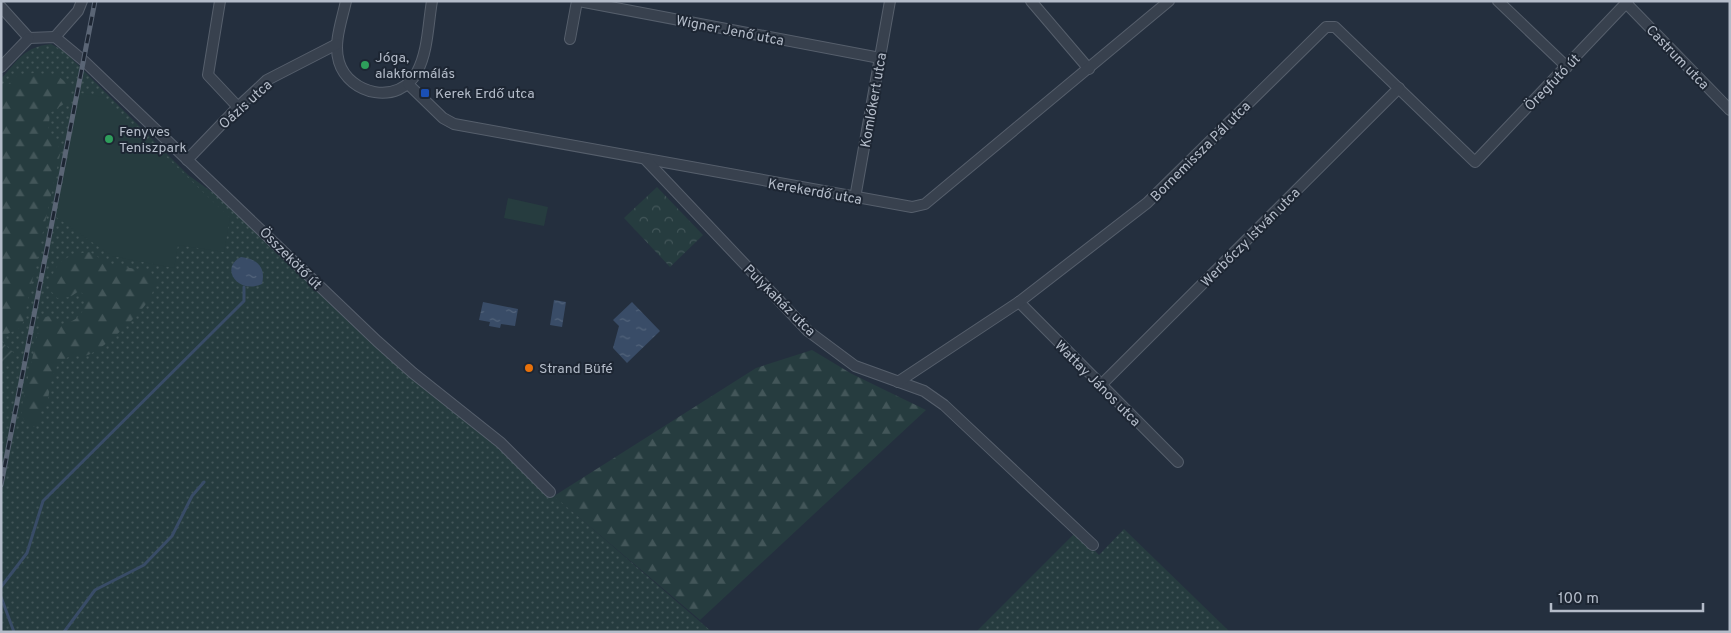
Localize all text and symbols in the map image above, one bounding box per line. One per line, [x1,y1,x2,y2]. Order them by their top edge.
street label: Wigner Jenő utca [674,13,785,50]
street label: Castrum utca [1642,22,1712,94]
place label: Jóga, alakformálás [375,50,455,83]
street label: Öregfutó út [1521,50,1584,115]
street label: Komlókert utca [858,51,891,149]
marker: Jóga, alakformálás [359,59,371,71]
street label: Oázis utca [216,77,276,133]
place label: Kerek Erdő utca [435,86,535,103]
marker: Kerek Erdő utca [419,87,431,99]
street label: Bornemissza Pál utca [1147,98,1255,206]
place label: Fenyves Teniszpark [119,124,187,157]
marker: Fenyves Teniszpark [103,133,115,145]
street label: Kerekerdő utca [766,176,863,209]
street label: Werbőczy István utca [1198,185,1304,291]
street label: Összekötő út [255,224,325,294]
street label: Pulykaház utca [739,262,818,341]
street label: Wattay János utca [1050,337,1144,431]
place label: Strand Büfé [539,361,613,378]
marker: Strand Büfé [523,362,535,374]
scale bar [1551,580,1704,612]
text: 100 m [1558,590,1599,609]

